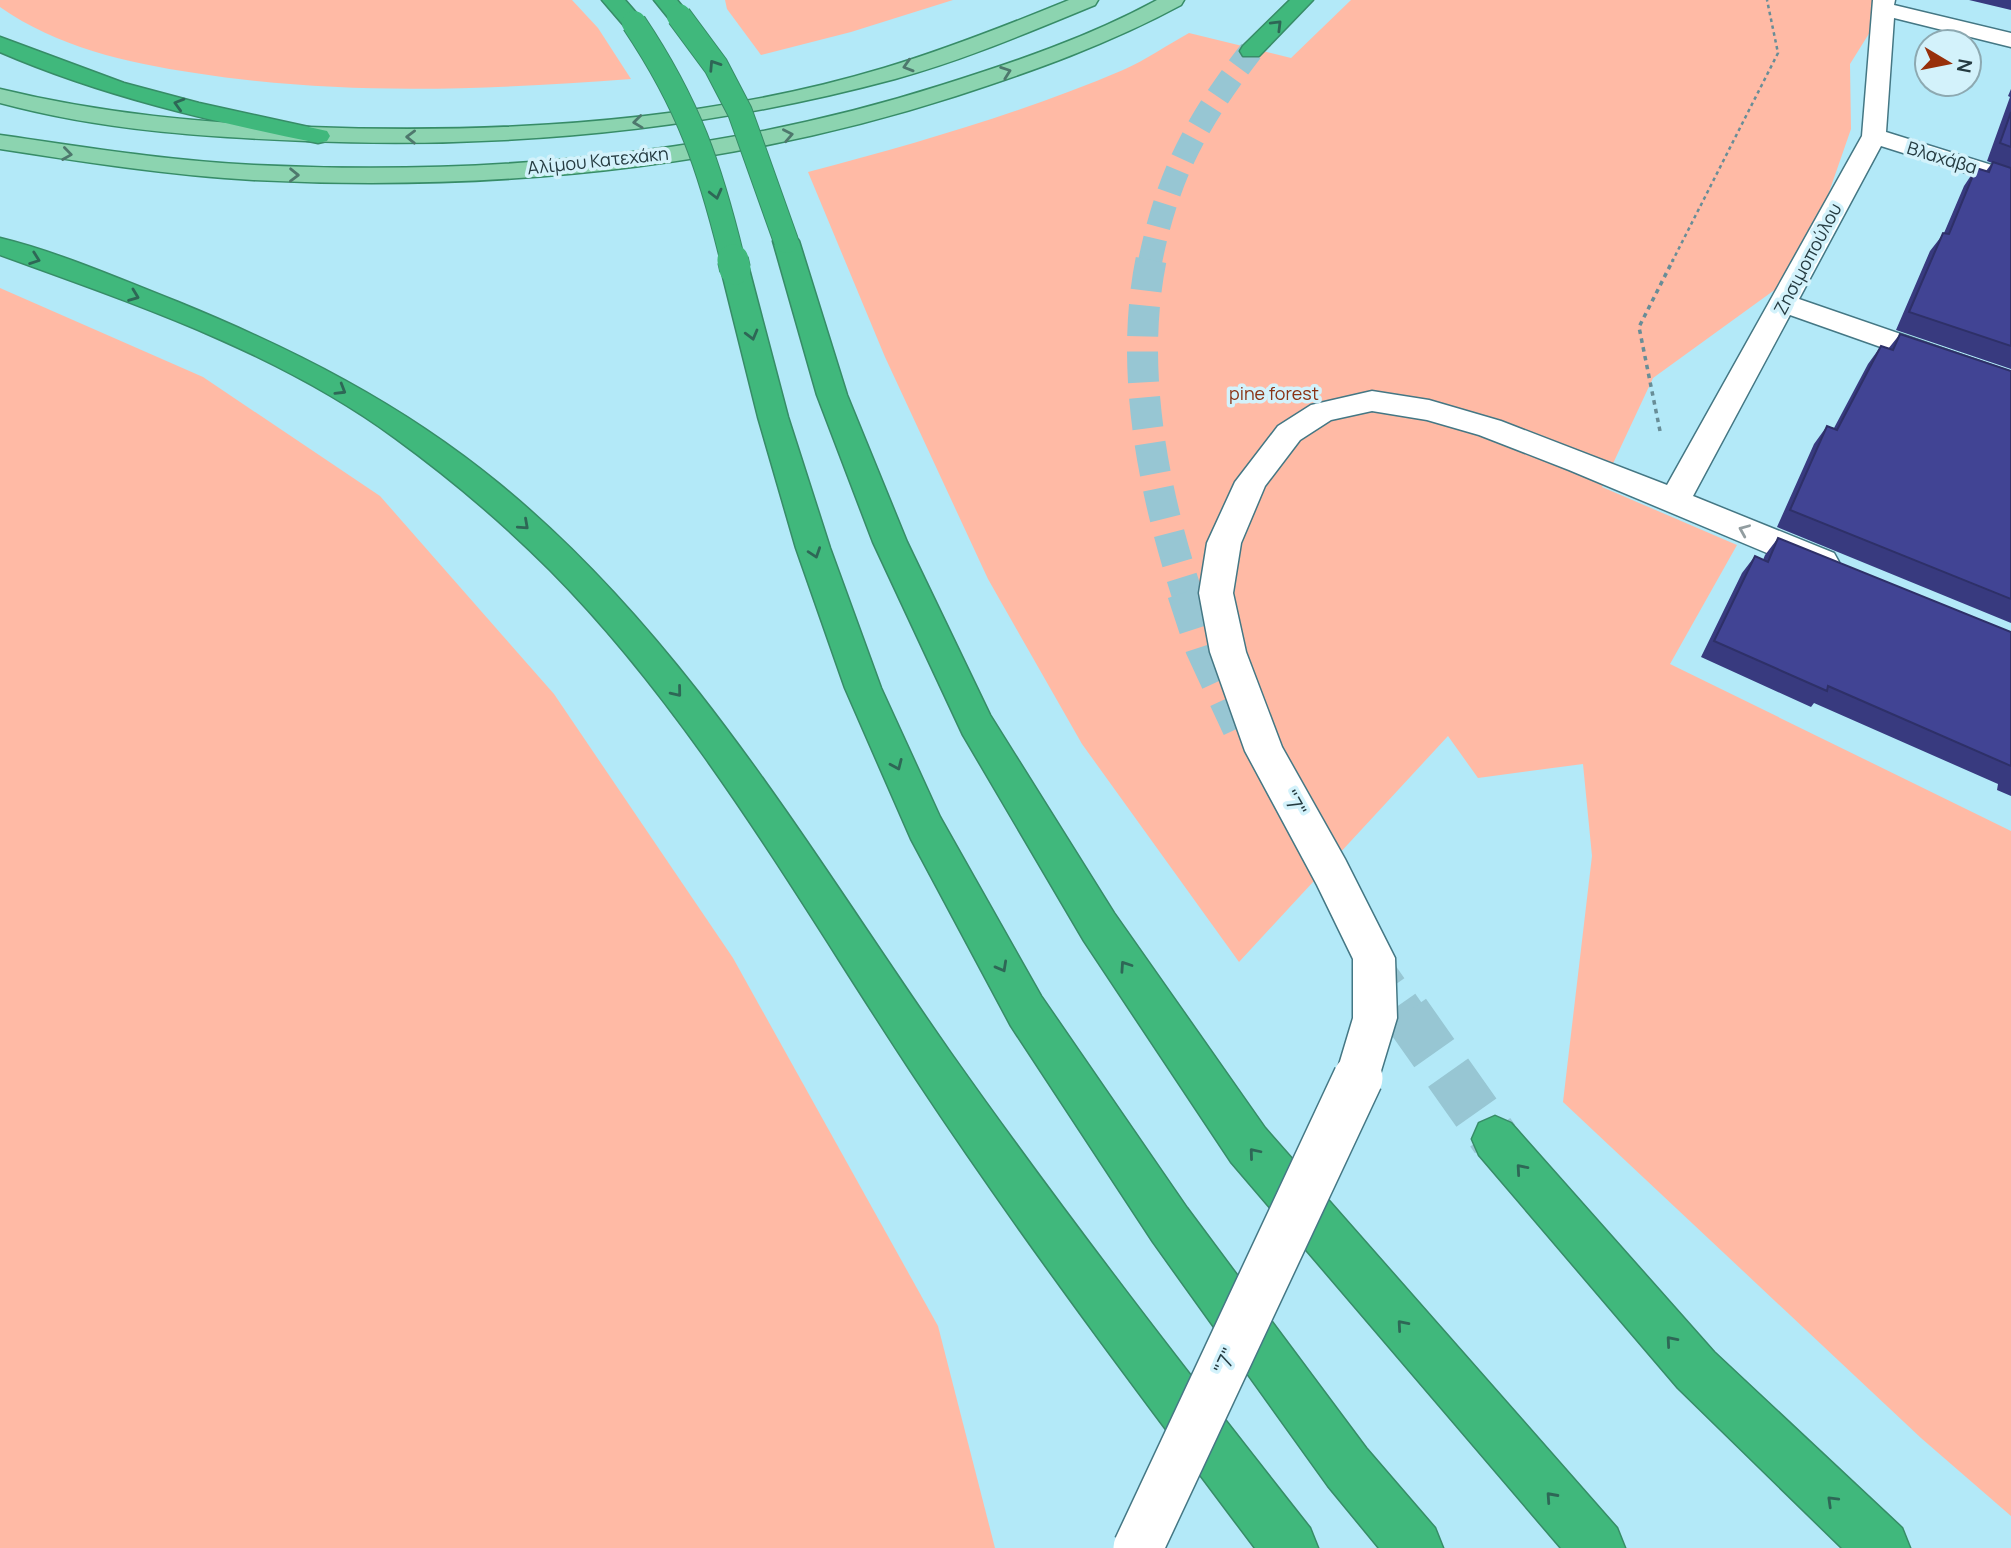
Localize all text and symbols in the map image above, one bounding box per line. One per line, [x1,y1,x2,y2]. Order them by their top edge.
one-way arrow [1269,21,1282,34]
north arrow [1913,28,1983,98]
text: N [1951,57,1979,75]
one-way arrow [902,58,915,72]
one-way arrow [710,60,723,73]
one-way arrow [1000,66,1012,80]
one-way arrow [174,98,186,113]
one-way arrow [632,114,644,129]
one-way arrow [782,128,794,143]
one-way arrow [405,129,416,145]
street label: Βλαχάβα [1904,135,1980,179]
street label: Αλίμου Κατεχάκη [526,141,670,179]
one-way arrow [61,146,73,161]
one-way arrow [288,167,299,182]
one-way arrow [708,188,722,200]
street label: Ζησιμοπούλου [1768,199,1847,319]
one-way arrow [29,251,41,265]
one-way arrow [128,288,140,302]
one-way arrow [744,329,758,341]
park label: pine forest [1229,381,1319,405]
one-way arrow [334,382,347,395]
one-way arrow [515,517,528,529]
one-way arrow [1739,524,1752,538]
one-way arrow [807,547,821,559]
one-way arrow [669,685,682,697]
one-way arrow [889,758,903,771]
street label: "7" [1276,785,1314,822]
one-way arrow [994,960,1007,973]
one-way arrow [1121,961,1133,974]
one-way arrow [1250,1148,1262,1161]
one-way arrow [1517,1165,1529,1178]
one-way arrow [1398,1321,1410,1334]
one-way arrow [1667,1336,1679,1349]
street label: "7" [1207,1342,1243,1379]
one-way arrow [1547,1492,1560,1505]
one-way arrow [1828,1496,1841,1509]

